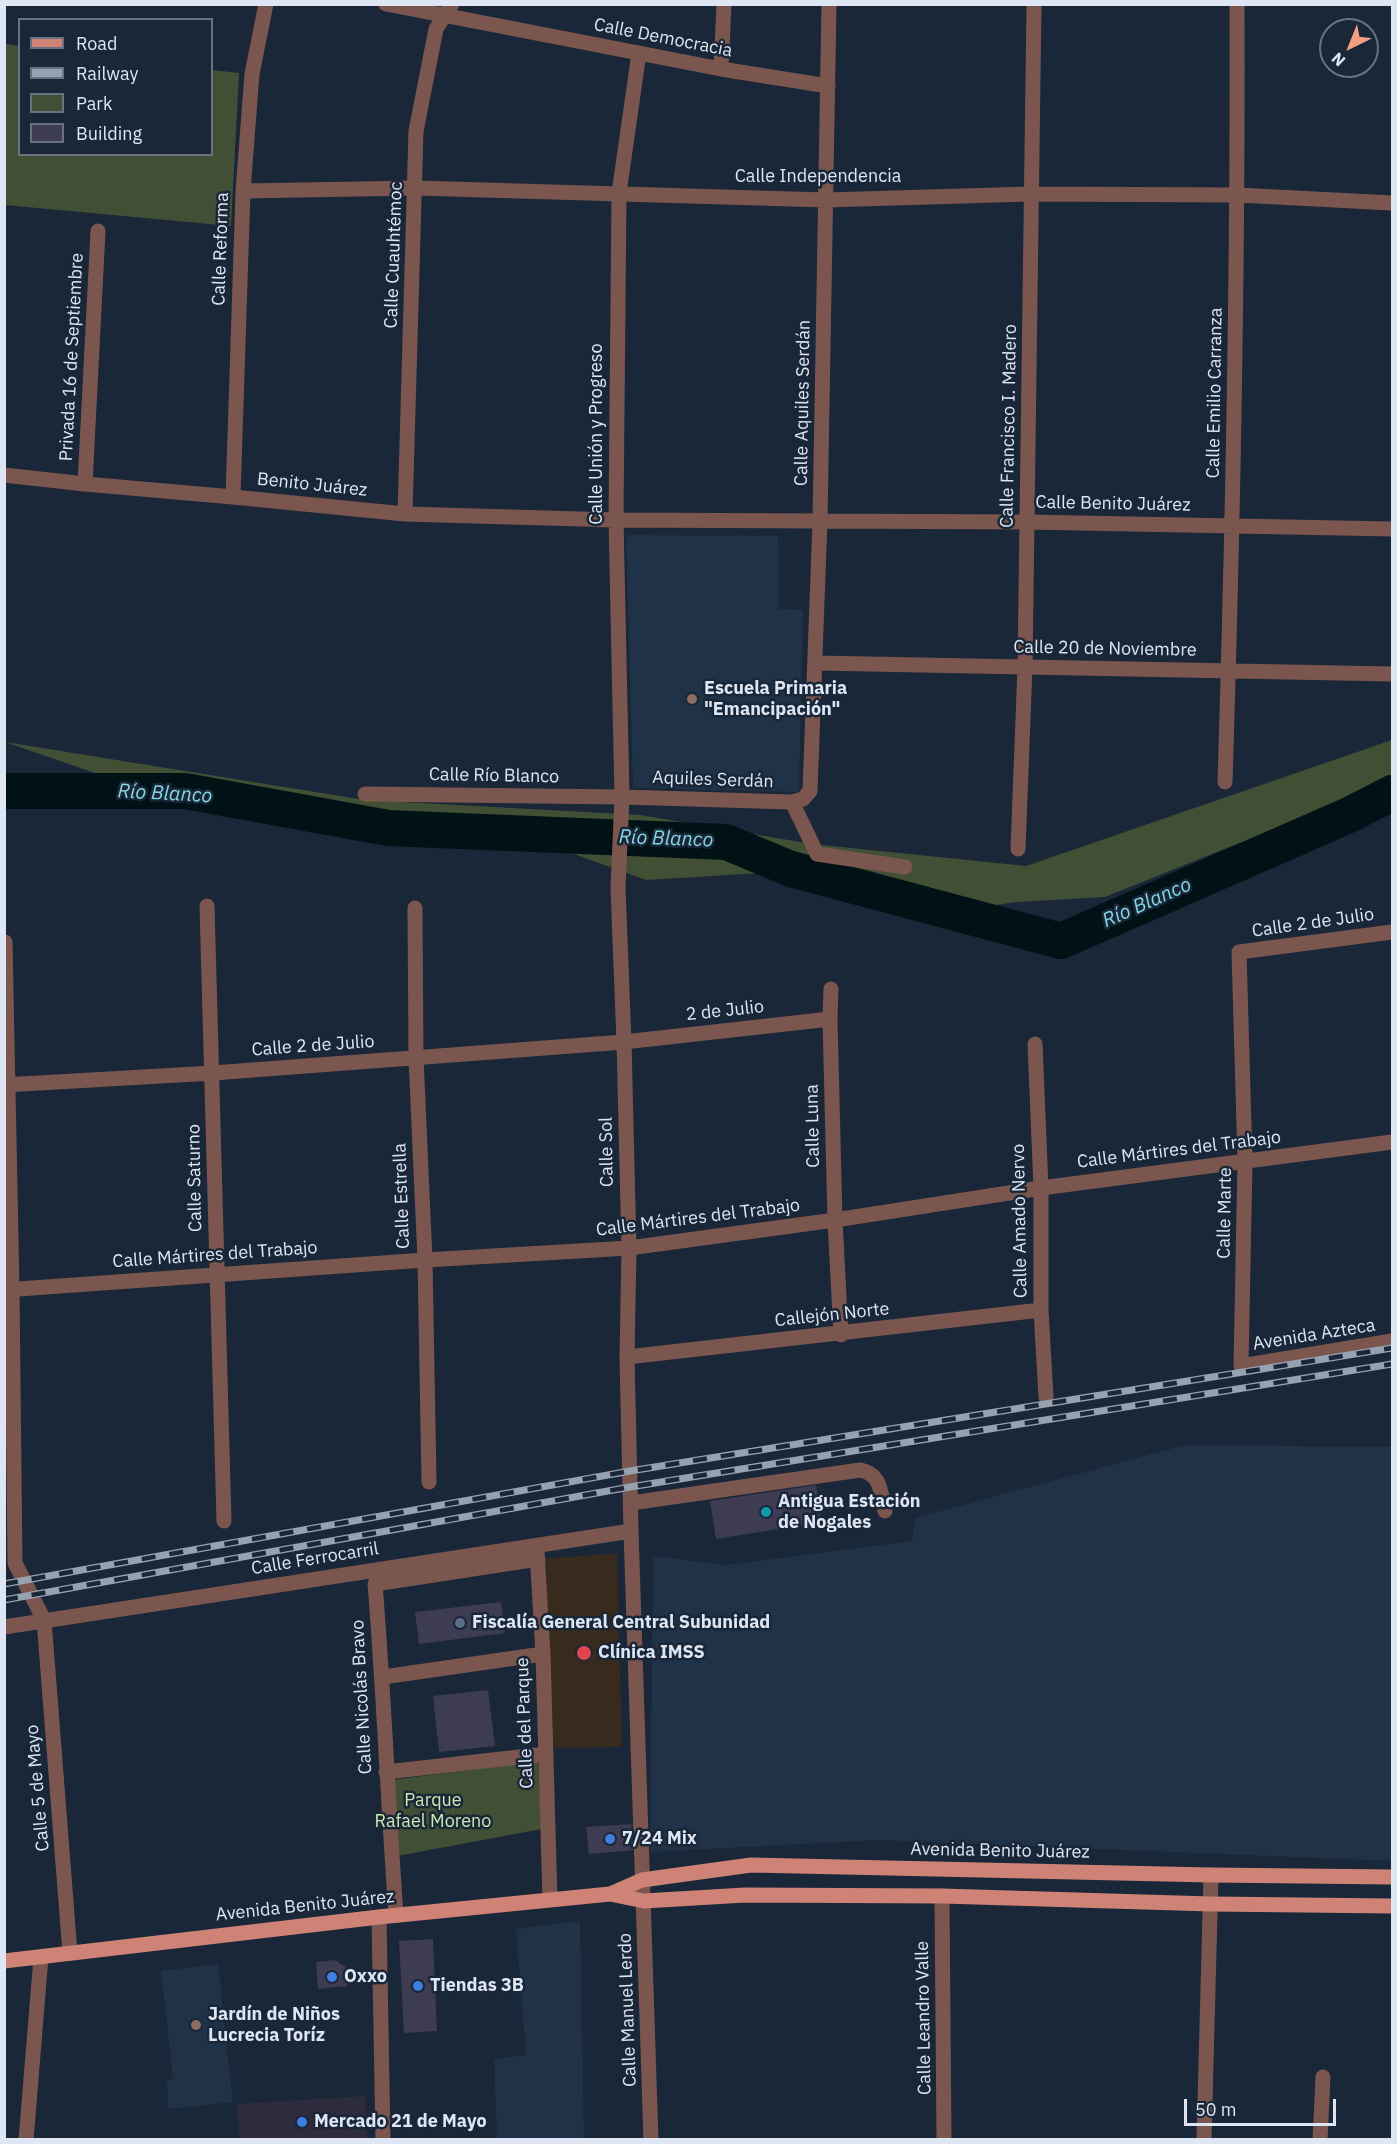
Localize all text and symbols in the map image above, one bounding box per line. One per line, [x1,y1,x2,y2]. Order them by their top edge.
street label: Calle Democracia [592,14,734,62]
legend [18,18,213,156]
north arrow [1319,18,1379,78]
text: Road [76,32,117,55]
text: N [1327,48,1349,71]
text: Railway [76,62,138,85]
text: Park [76,92,112,115]
text: Building [76,122,142,145]
street label: Calle Independencia [735,166,901,188]
street label: Calle Cuauhtémoc [381,181,407,329]
street label: Calle Reforma [208,192,234,306]
street label: Privada 16 de Septiembre [56,252,88,462]
street label: Calle Emilio Carranza [1203,307,1227,479]
street label: Calle Aquiles Serdán [791,320,815,486]
street label: Calle Francisco I. Madero [996,324,1022,528]
street label: Calle Unión y Progreso [586,343,608,525]
street label: Benito Juárez [256,468,368,502]
street label: Calle Benito Juárez [1035,492,1191,516]
street label: Calle 20 de Noviembre [1013,637,1197,661]
place label: Escuela Primaria "Emancipación" [704,678,847,720]
marker: Escuela Primaria "Emancipación" [685,692,699,706]
street label: Calle Río Blanco [429,764,559,788]
street label: Aquiles Serdán [652,767,774,793]
water label: Río Blanco [117,780,213,808]
water label: Río Blanco [618,825,714,853]
water label: Río Blanco [1099,873,1195,933]
street label: Calle 2 de Julio [1251,904,1375,942]
street label: 2 de Julio [685,996,765,1026]
street label: Calle 2 de Julio [251,1031,375,1061]
street label: Calle Luna [801,1084,825,1168]
street label: Calle Sol [596,1117,618,1187]
street label: Calle Saturno [183,1124,207,1232]
street label: Calle Mártires del Trabajo [1076,1127,1282,1173]
street label: Calle Estrella [389,1143,415,1249]
street label: Calle Amado Nervo [1008,1144,1032,1298]
street label: Calle Marte [1213,1167,1237,1259]
street label: Calle Mártires del Trabajo [595,1195,801,1241]
street label: Calle Mártires del Trabajo [112,1237,318,1273]
street label: Callejón Norte [774,1298,890,1332]
street label: Avenida Azteca [1251,1315,1377,1355]
place label: Antigua Estación de Nogales [778,1491,921,1534]
marker: Antigua Estación de Nogales [759,1505,773,1519]
street label: Calle Ferrocarril [250,1538,380,1580]
place label: Fiscalía General Central Subunidad [472,1612,770,1634]
marker: Fiscalía General Central Subunidad [453,1616,467,1630]
street label: Calle Nicolás Bravo [347,1619,377,1775]
place label: Clínica IMSS [598,1642,705,1664]
marker: Clínica IMSS [575,1644,593,1662]
street label: Calle del Parque [512,1657,538,1789]
street label: Calle 5 de Mayo [22,1724,54,1852]
park label: Parque Rafael Moreno [375,1790,491,1832]
place label: 7/24 Mix [622,1828,697,1850]
marker: 7/24 Mix [603,1832,617,1846]
street label: Avenida Benito Juárez [910,1839,1090,1863]
street label: Avenida Benito Juárez [215,1886,395,1926]
street label: Calle Manuel Lerdo [615,1933,641,2087]
street label: Calle Leandro Valle [912,1941,936,2095]
place label: Oxxo [344,1966,387,1988]
marker: Oxxo [325,1970,339,1984]
place label: Tiendas 3B [430,1975,524,1997]
marker: Tiendas 3B [411,1979,425,1993]
place label: Jardín de Niños Lucrecia Toríz [208,2004,340,2046]
marker: Jardín de Niños Lucrecia Toríz [189,2018,203,2032]
scale bar [1187,2087,1338,2125]
text: 50 m [1195,2098,1237,2121]
place label: Mercado 21 de Mayo [314,2111,487,2133]
marker: Mercado 21 de Mayo [295,2115,309,2129]

